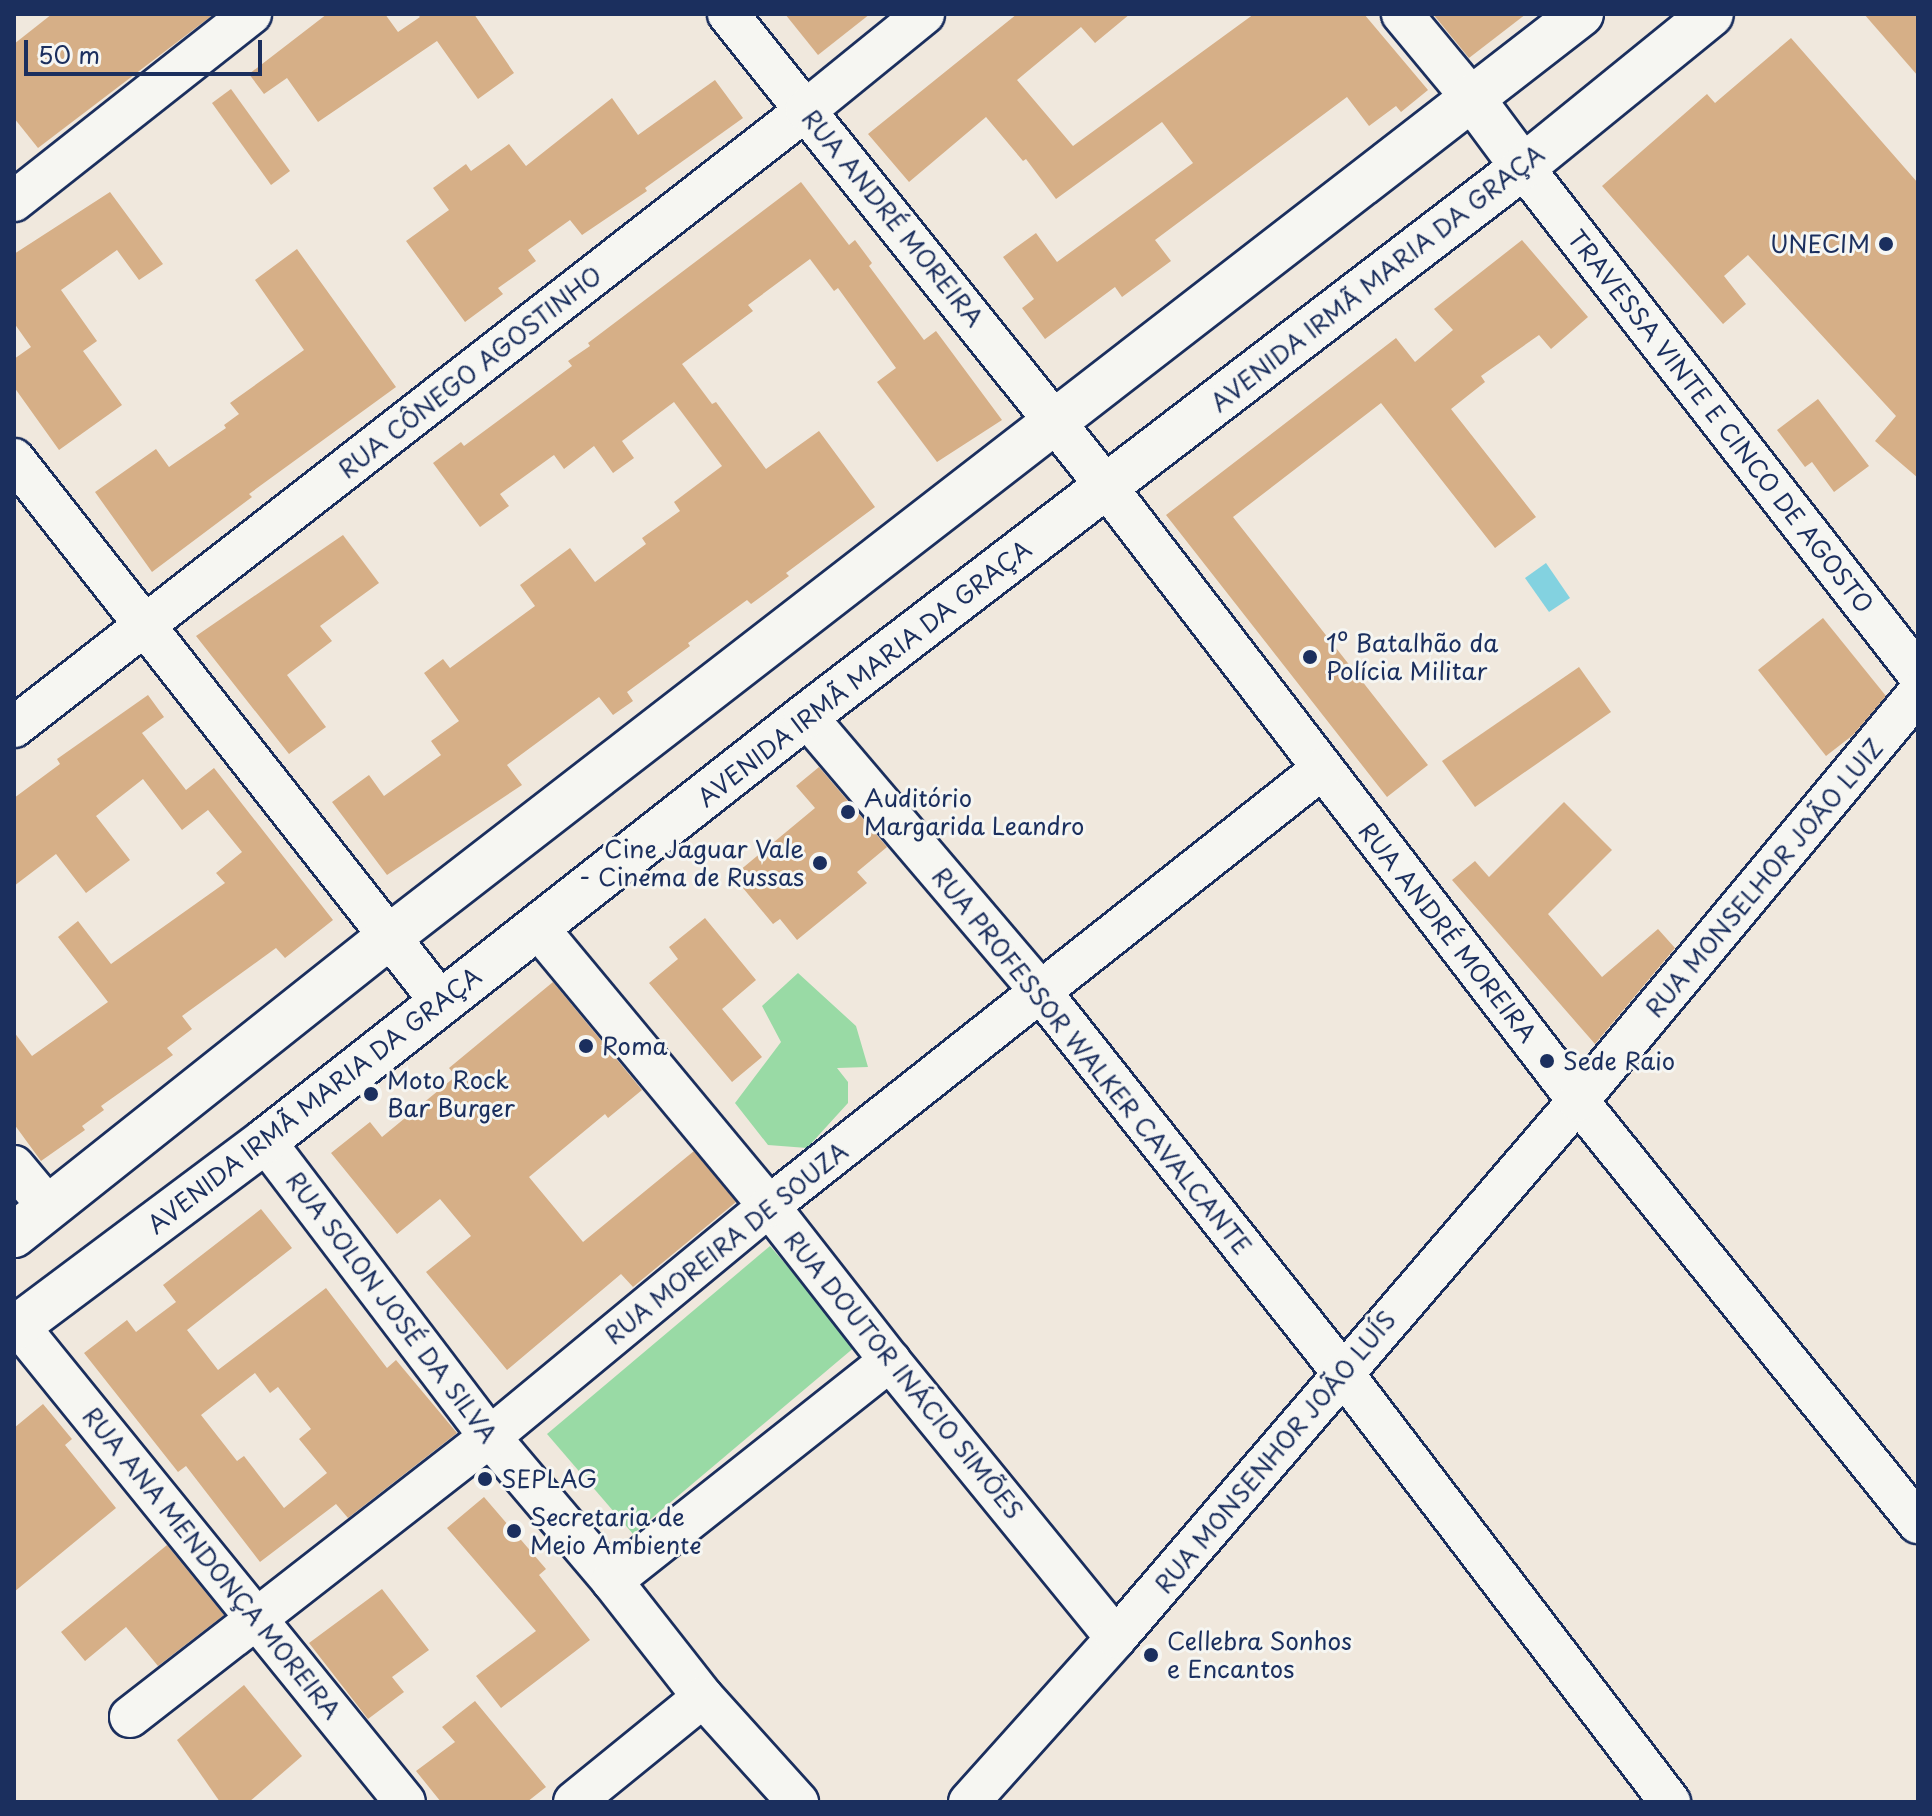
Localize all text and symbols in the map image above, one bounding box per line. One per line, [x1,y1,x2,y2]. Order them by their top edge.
scale bar [28,24,266,74]
text: 50 m [38,36,100,72]
street label: RUA ANDRÉ MOREIRA [796,103,990,333]
street label: AVENIDA IRMÃ MARIA DA GRAÇA [1204,138,1550,418]
street label: TRAVESSA VINTE E CINCO DE AGOSTO [1563,224,1879,618]
place label: UNECIM [1770,230,1870,258]
marker: UNECIM [1877,235,1895,253]
street label: RUA CÔNEGO AGOSTINHO [332,260,608,484]
street label: AVENIDA IRMÃ MARIA DA GRAÇA [691,533,1037,813]
place label: 1º Batalhão da Polícia Militar [1326,629,1498,685]
marker: 1º Batalhão da Polícia Militar [1301,648,1319,666]
street label: RUA MONSELHOR JOÃO LUIZ [1638,731,1890,1025]
place label: Auditório Margarida Leandro [864,784,1086,840]
marker: Auditório Margarida Leandro [839,803,857,821]
street label: RUA ANDRÉ MOREIRA [1353,816,1543,1048]
place label: Cine Jaguar Vale - Cinema de Russas [575,835,804,891]
marker: Cine Jaguar Vale - Cinema de Russas [811,854,829,872]
street label: RUA PROFESSOR WALKER CAVALCANTE [926,861,1258,1261]
street label: AVENIDA IRMÃ MARIA DA GRAÇA [141,960,487,1240]
place label: Roma [602,1032,668,1060]
marker: Roma [577,1037,595,1055]
place label: Sede Raio [1563,1047,1676,1075]
marker: Sede Raio [1538,1052,1556,1070]
place label: Moto Rock Bar Burger [387,1066,515,1122]
marker: Moto Rock Bar Burger [362,1085,380,1103]
street label: RUA MOREIRA DE SOUZA [597,1135,855,1351]
street label: RUA SOLON JOSÉ DA SILVA [279,1164,505,1450]
street label: RUA DOUTOR INÁCIO SIMÕES [777,1223,1031,1527]
street label: RUA MONSENHOR JOÃO LUÍS [1147,1304,1403,1600]
street label: RUA ANA MENDONÇA MOREIRA [77,1401,347,1725]
place label: SEPLAG [501,1465,597,1493]
marker: SEPLAG [476,1470,494,1488]
place label: Secretaria de Meio Ambiente [530,1503,702,1559]
marker: Secretaria de Meio Ambiente [505,1522,523,1540]
place label: Cellebra Sonhos e Encantos [1167,1627,1353,1683]
marker: Cellebra Sonhos e Encantos [1142,1646,1160,1664]

